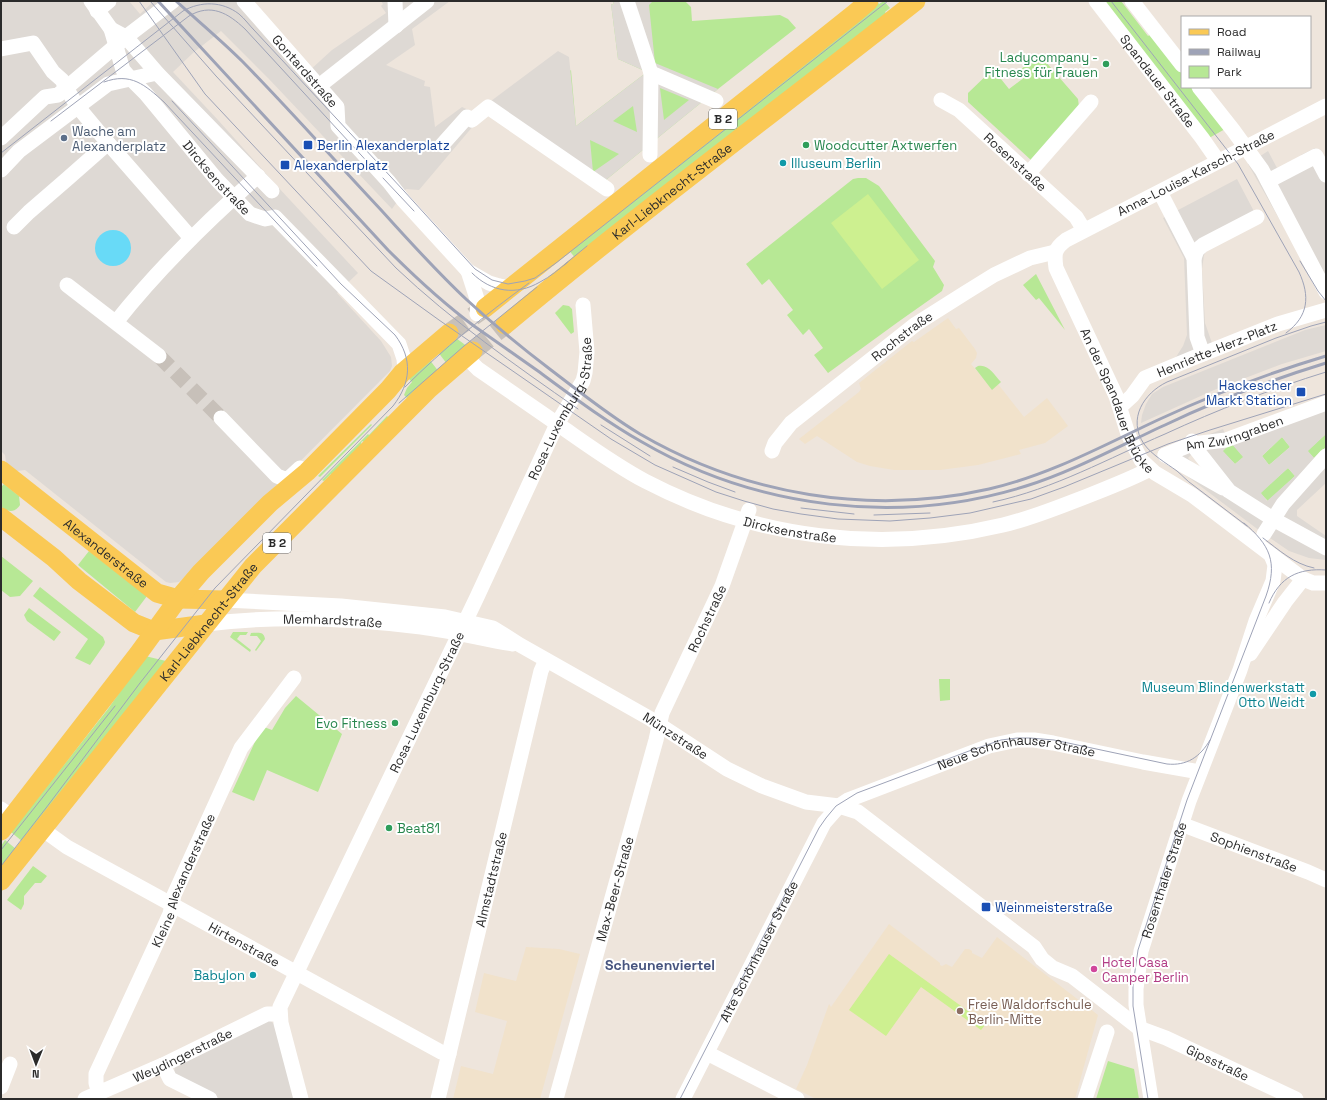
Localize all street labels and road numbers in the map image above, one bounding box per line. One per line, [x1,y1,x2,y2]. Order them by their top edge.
street label: Gontardstraße [269,31,342,111]
street label: Spandauer Straße [1116,31,1199,131]
road number: B 2 [709,109,737,129]
street label: Anna-Louisa-Karsch-Straße [1114,126,1278,220]
street label: Rosenstraße [980,128,1050,195]
street label: Dircksenstraße [179,137,255,218]
street label: Karl-Liebknecht-Straße [608,139,735,243]
street label: Rochstraße [868,307,936,365]
street label: Henriette-Herz-Platz [1154,317,1280,381]
street label: An der Spandauer Brücke [1077,325,1158,477]
street label: Rosa-Luxemburg-Straße [524,337,596,483]
street label: Am Zwirngraben [1183,411,1285,454]
street label: Dircksenstraße [742,512,837,546]
street label: Alexanderstraße [60,514,152,592]
road number: B 2 [263,533,291,553]
street label: Karl-Liebknecht-Straße [156,559,261,685]
street label: Rochstraße [683,582,730,655]
street label: Memhardstraße [283,610,383,631]
street label: Rosa-Luxemburg-Straße [385,629,468,775]
street label: Münzstraße [640,708,712,763]
street label: Neue Schönhauser Straße [935,731,1097,774]
street label: Kleine Alexanderstraße [147,811,219,950]
street label: Rosenthaler Straße [1137,820,1190,940]
street label: Sophienstraße [1208,827,1300,876]
street label: Almstadtstraße [471,830,511,929]
street label: Max-Beer-Straße [592,834,637,944]
street label: Alte Schönhauser Straße [715,878,802,1025]
street label: Hirtenstraße [206,918,283,971]
street label: Weydingerstraße [130,1024,235,1086]
street label: Gipsstraße [1183,1040,1252,1084]

